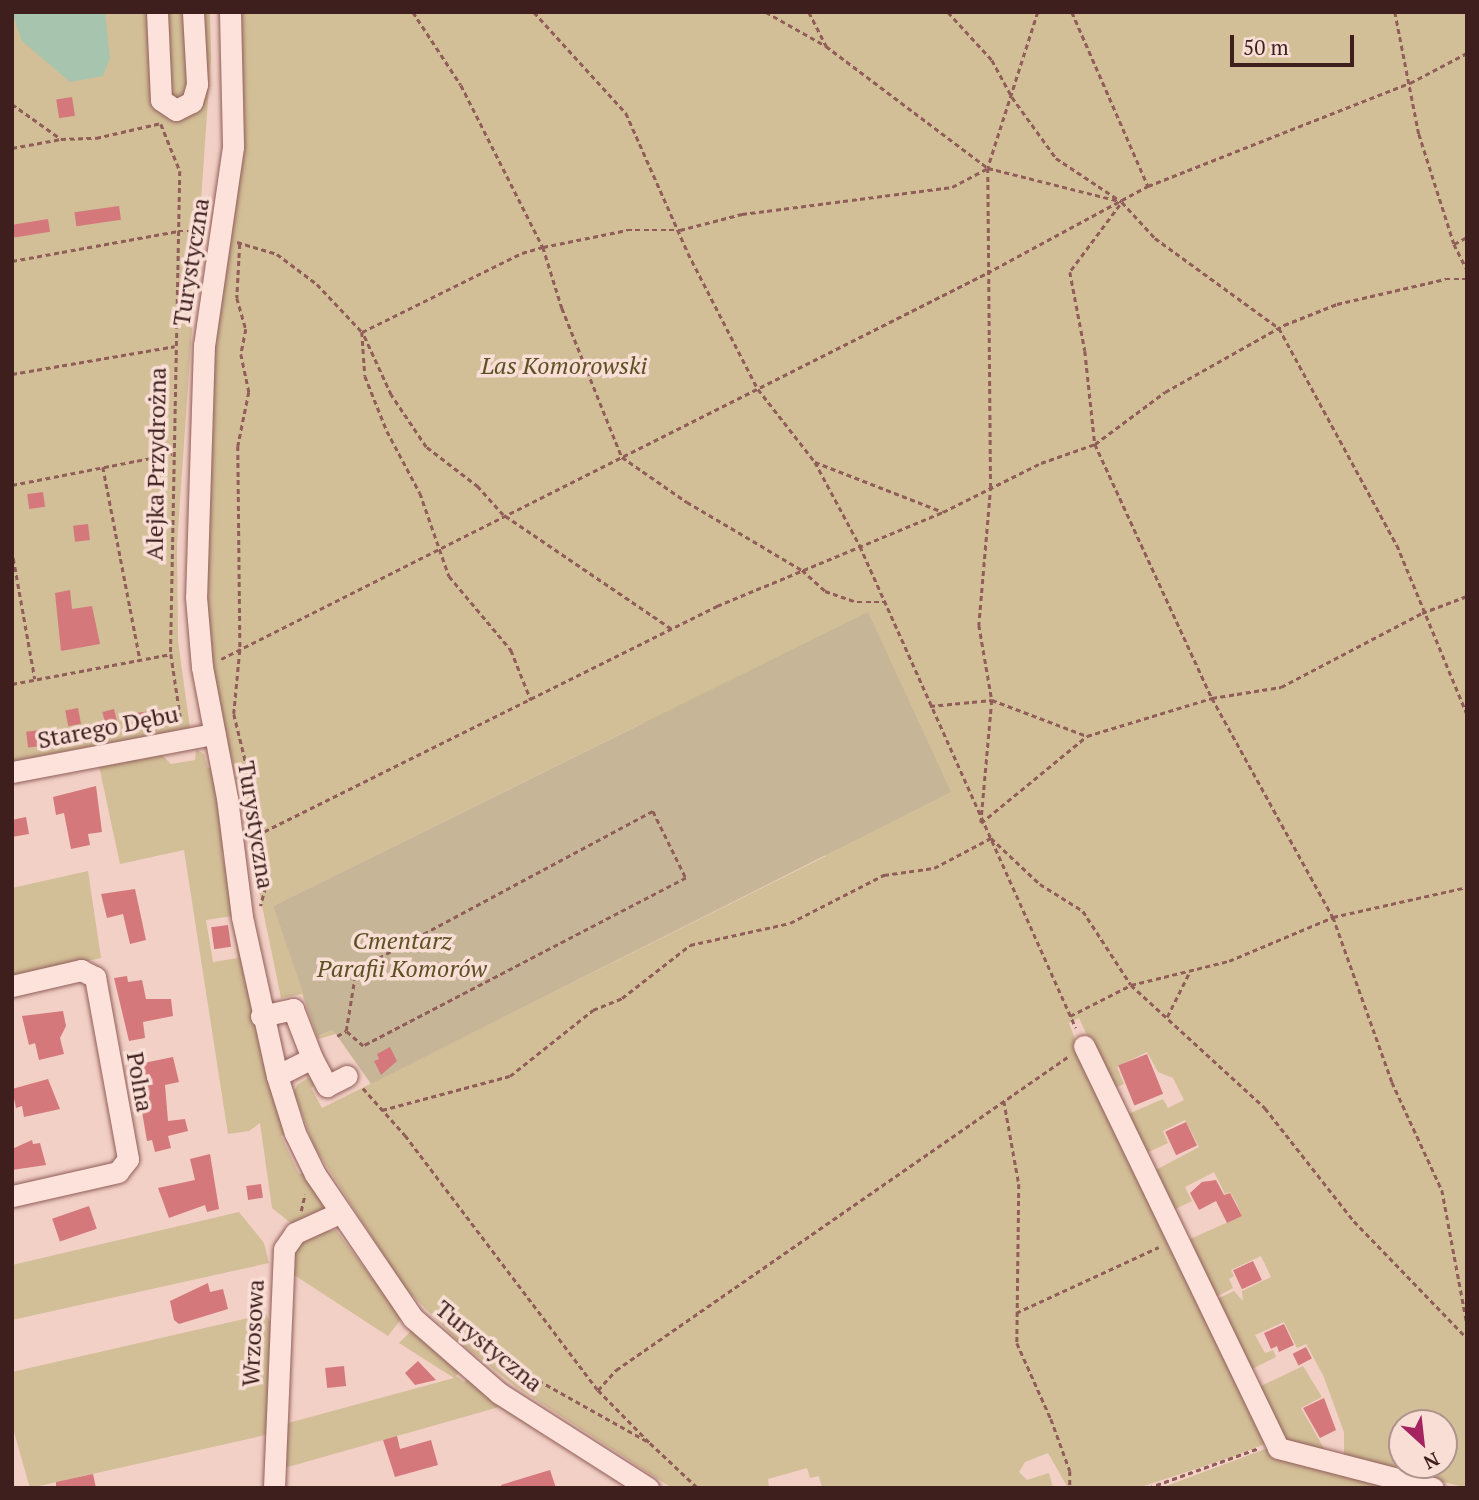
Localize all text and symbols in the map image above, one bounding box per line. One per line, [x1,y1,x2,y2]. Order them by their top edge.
scale bar [1234,21,1358,65]
text: 50 m [1243,33,1289,61]
street label: Turystyczna [167,196,215,328]
park label: Las Komorowski [481,352,647,380]
street label: Alejka Przydrożna [140,367,172,561]
street label: Starego Dębu [35,699,181,755]
street label: Turystyczna [232,759,280,891]
park label: Cmentarz Parafii Komorów [317,927,487,983]
street label: Polna [121,1050,159,1114]
street label: Wrzosowa [236,1278,270,1388]
street label: Turystyczna [430,1294,548,1398]
north arrow [1388,1409,1458,1479]
text: N [1420,1447,1444,1476]

